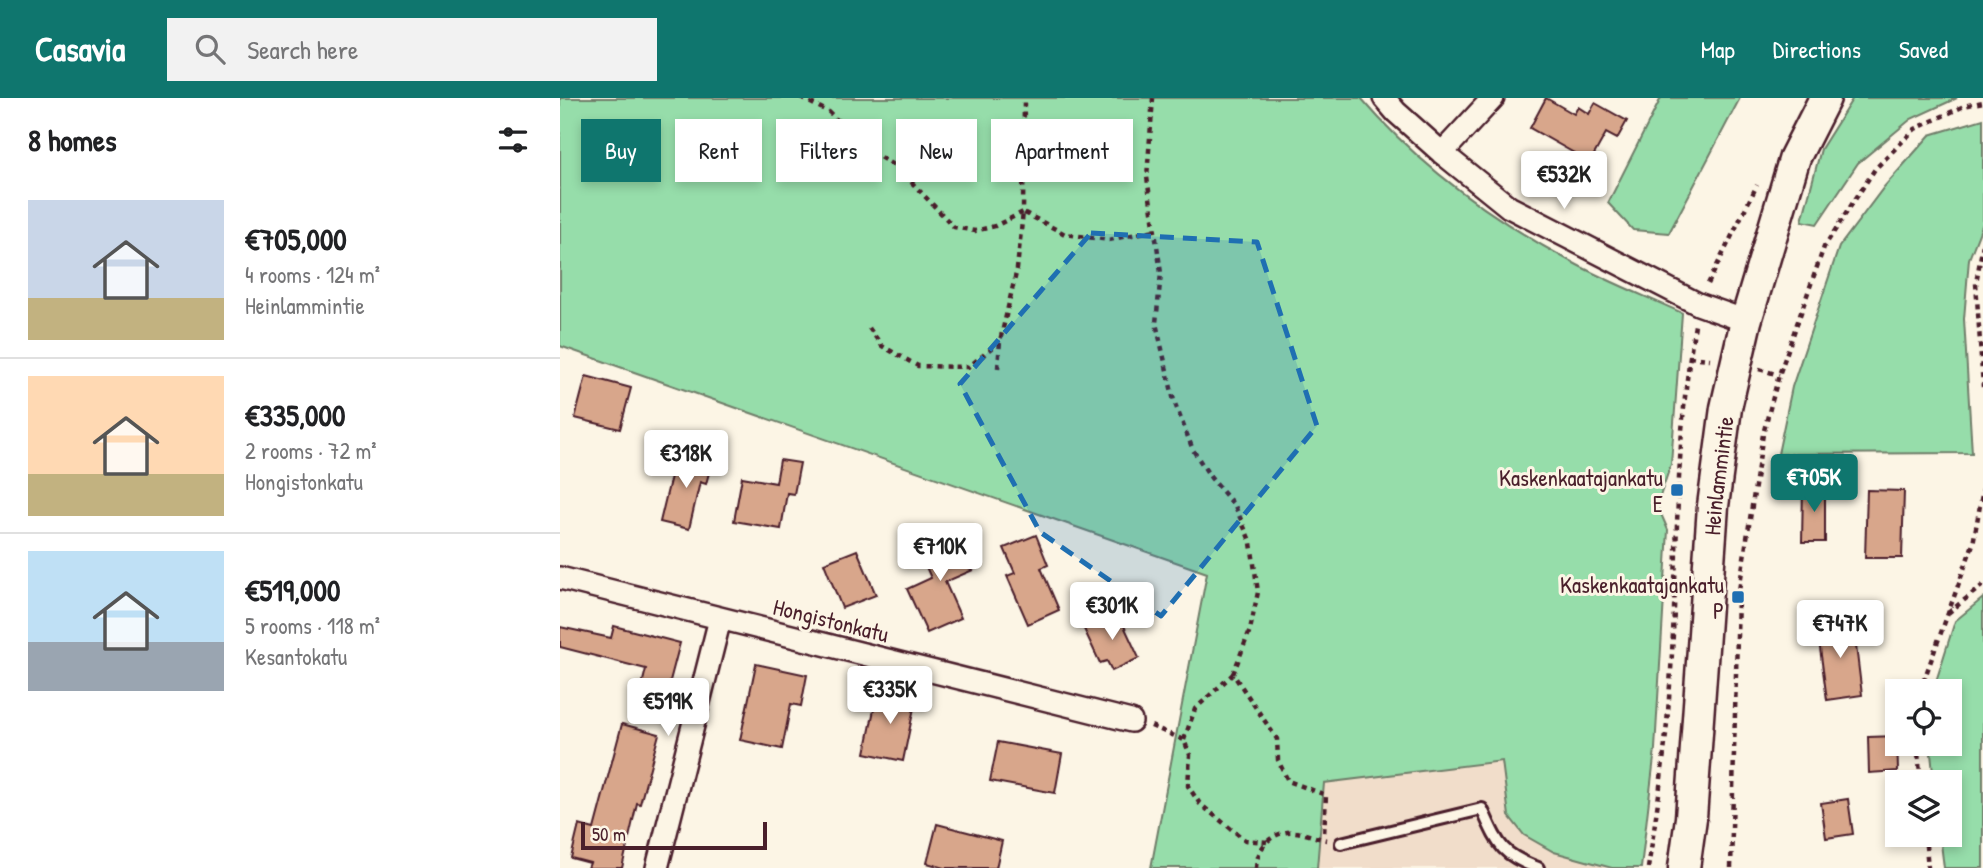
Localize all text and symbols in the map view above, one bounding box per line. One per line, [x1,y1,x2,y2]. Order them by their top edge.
search box [167,18,657,81]
text: Casavia [35,27,125,71]
icon: search [191,30,229,68]
text: Search here [247,32,358,67]
text: Map [1701,33,1735,65]
text: Directions [1773,33,1861,65]
text: Saved [1899,33,1948,65]
chip: Buy [581,119,661,182]
chip: Rent [675,119,762,182]
chip: Filters [776,119,882,182]
chip: New [896,119,977,182]
chip: Apartment [991,119,1133,182]
text: 8 homes [28,120,116,160]
icon: filters [494,121,532,159]
pin: €532K [1515,152,1613,211]
text: €532K [1537,158,1591,189]
text: €705,000 [245,219,347,259]
icon: home [84,228,168,312]
text: 4 rooms · 124 m² [245,259,380,290]
text: Heinlammintie [245,290,365,321]
text: €335,000 [245,395,345,435]
icon: home [84,404,168,488]
street label: Heinlammintie [1695,414,1740,536]
pin: €318K [637,430,735,490]
text: 2 rooms · 72 m² [245,435,377,466]
text: €318K [660,437,712,468]
pin: €705K [1765,454,1863,514]
text: €705K [1787,461,1841,492]
place label: Kaskenkaatajankatu E [1499,462,1663,519]
text: Hongistonkatu [245,466,363,497]
marker: Kaskenkaatajankatu E [1669,482,1685,498]
pin: €710K [891,524,989,583]
text: €710K [913,530,967,561]
place label: Kaskenkaatajankatu P [1560,569,1724,626]
text: €519,000 [245,570,340,610]
icon: home [84,579,168,663]
pin: €301K [1063,582,1161,642]
text: €301K [1086,589,1138,620]
marker: Kaskenkaatajankatu P [1730,589,1746,605]
street label: Hongistonkatu [770,591,892,649]
pin: €747K [1791,601,1889,660]
text: €747K [1813,607,1867,638]
text: 5 rooms · 118 m² [245,610,380,641]
text: Kesantokatu [245,641,347,672]
pin: €335K [841,666,939,726]
text: €335K [863,673,917,704]
pin: €519K [619,678,717,738]
map controls [1885,679,1962,847]
button: locate [1885,679,1962,756]
text: €519K [643,685,693,716]
button: layers [1885,770,1962,847]
scale bar [581,819,766,851]
text: 50 m [592,821,626,847]

